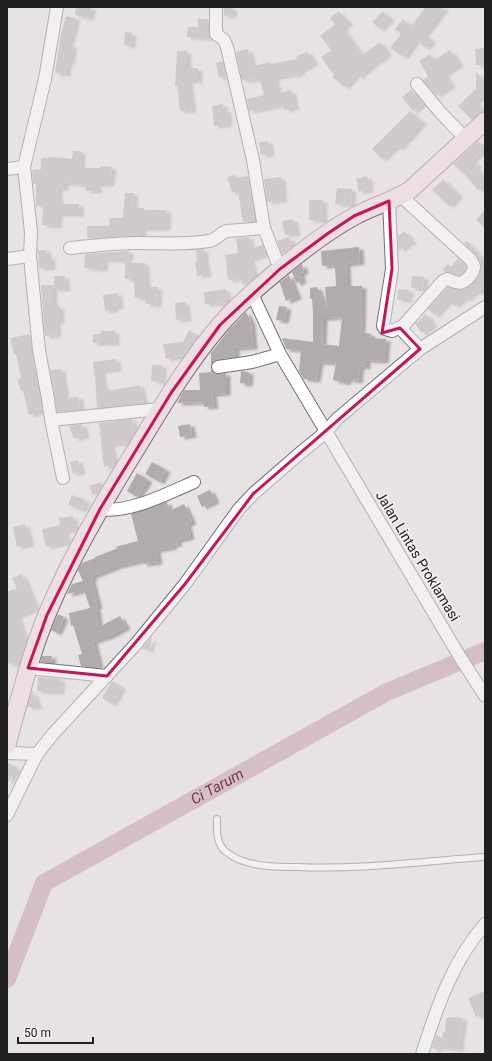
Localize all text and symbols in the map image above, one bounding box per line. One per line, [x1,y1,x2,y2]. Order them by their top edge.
street label: Jalan Lintas Proklamasi [373,488,463,624]
water label: Ci Tarum [187,765,247,809]
scale bar [18,1019,93,1045]
text: 50 m [24,1026,51,1040]

